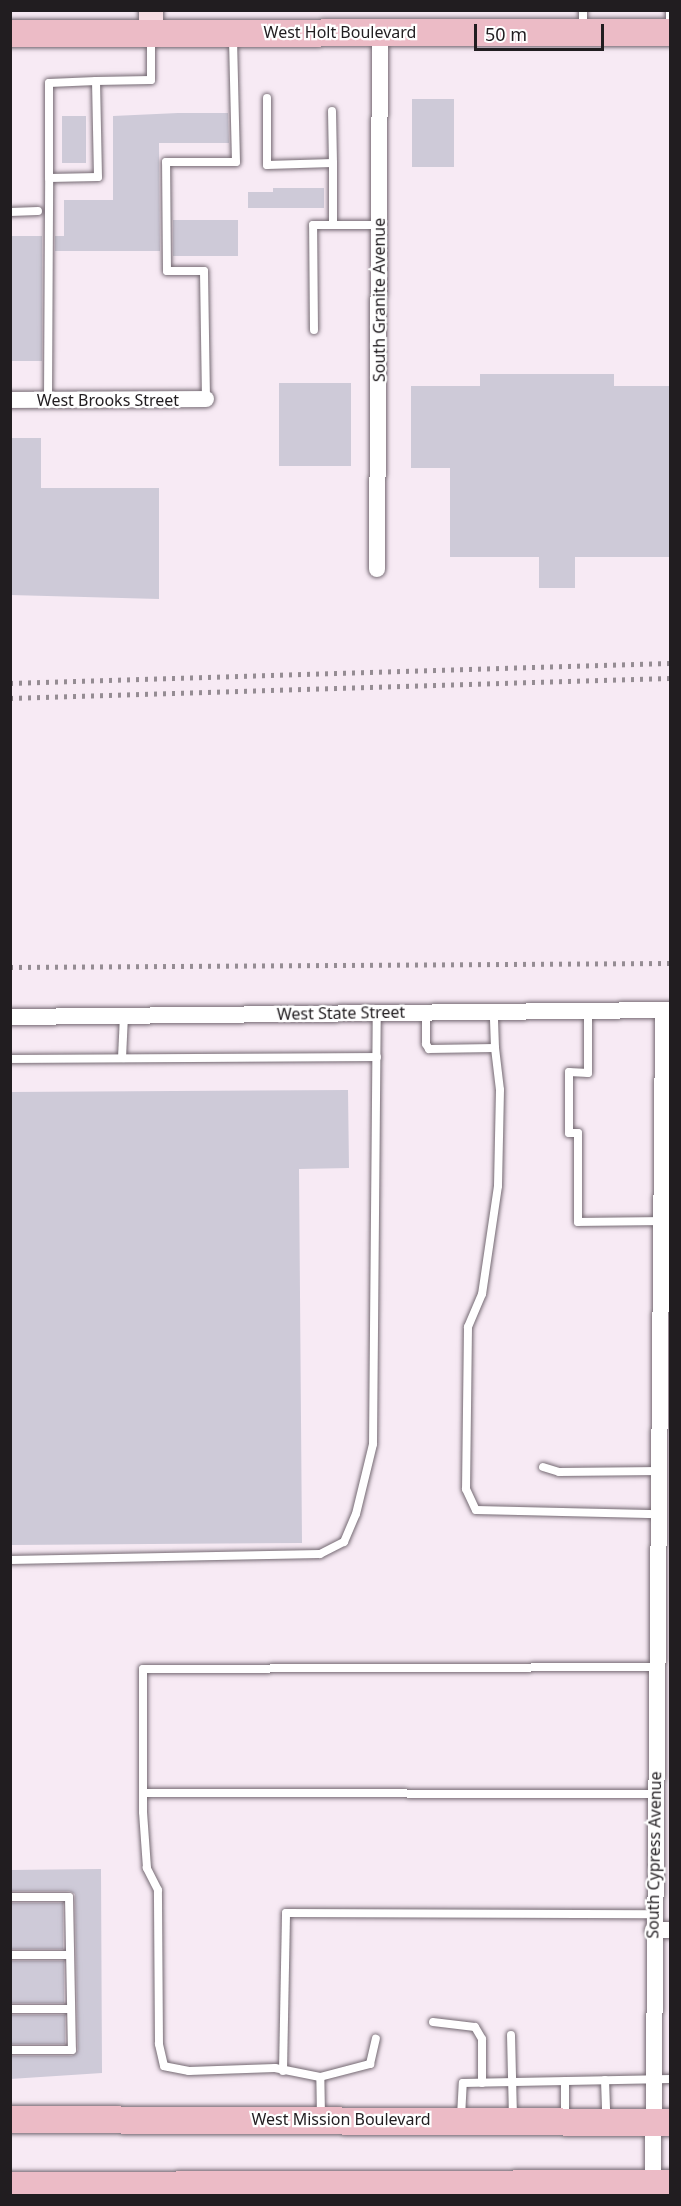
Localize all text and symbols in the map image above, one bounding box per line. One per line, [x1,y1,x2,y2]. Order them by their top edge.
scale bar [477,12,608,50]
street label: West Holt Boulevard [264,22,416,42]
text: 50 m [485,22,527,46]
street label: South Granite Avenue [369,218,389,382]
street label: West Brooks Street [37,390,179,410]
street label: West State Street [277,1002,405,1024]
street label: South Cypress Avenue [643,1771,665,1939]
street label: West Mission Boulevard [251,2109,431,2129]

